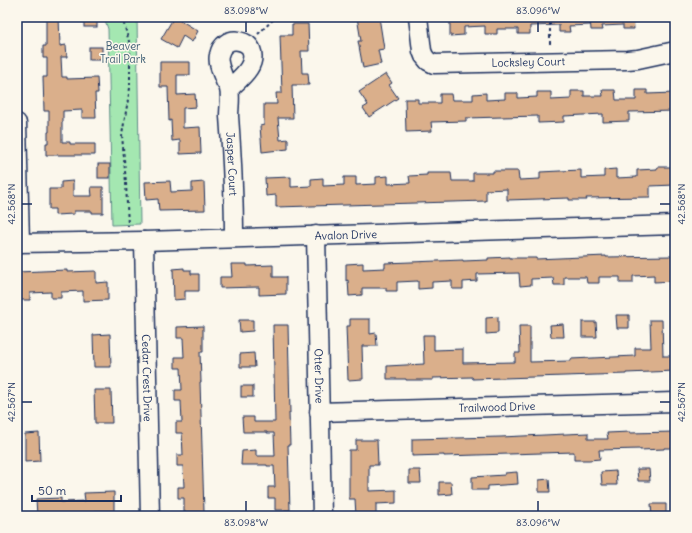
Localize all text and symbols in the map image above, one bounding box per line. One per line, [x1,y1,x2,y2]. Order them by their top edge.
text: 83.098°W [224,4,268,17]
text: 83.096°W [516,4,560,17]
park label: Beaver Trail Park [100,39,146,66]
street label: Locksley Court [491,54,565,70]
street label: Jasper Court [223,131,240,196]
text: 42.568°N [5,184,18,224]
text: 42.568°N [675,184,688,224]
street label: Avalon Drive [315,227,377,243]
street label: Cedar Crest Drive [139,334,155,422]
street label: Otter Drive [311,348,327,404]
text: 42.567°N [5,382,18,422]
text: 42.567°N [675,382,688,422]
street label: Trailwood Drive [458,399,536,415]
scale bar [32,477,121,503]
text: 50 m [38,483,67,498]
text: 83.098°W [224,516,268,529]
text: 83.096°W [516,516,560,529]

